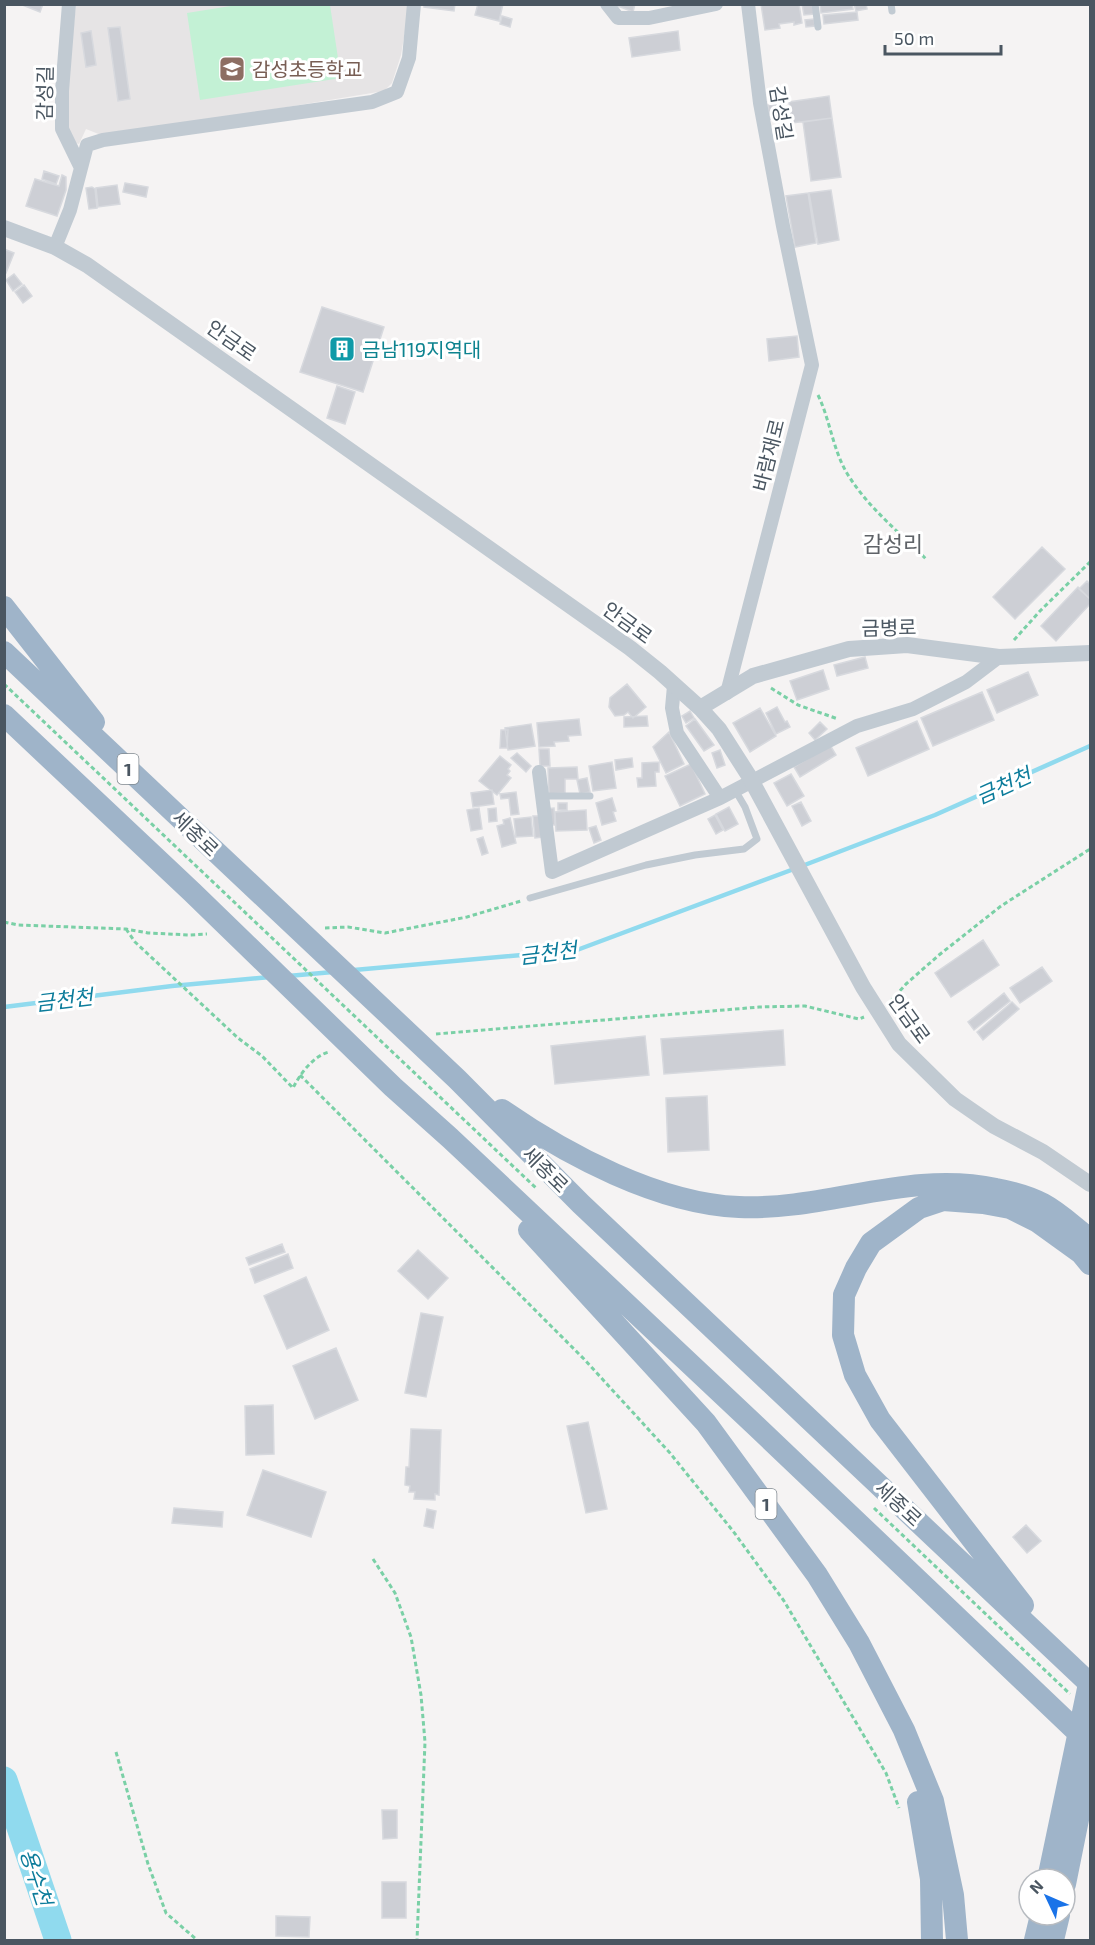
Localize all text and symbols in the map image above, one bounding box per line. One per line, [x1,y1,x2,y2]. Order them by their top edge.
scale bar [885,18,1000,56]
text: 50 m [894,27,934,49]
school or university icon: 감성초등학교 [217,54,247,84]
place label: 감성초등학교 [252,57,362,81]
street label: 감성길 [32,65,56,121]
street label: 감성길 [766,84,798,142]
street label: 안금로 [203,314,261,366]
building icon: 금남119지역대 [327,334,357,364]
place label: 금남119지역대 [362,337,481,361]
street label: 바람재로 [747,416,789,494]
district label: 감성리 [863,530,923,556]
street label: 안금로 [599,596,657,648]
street label: 금병로 [861,615,917,639]
road number: 1 [118,754,138,784]
water label: 금천천 [971,761,1037,808]
street label: 세종로 [168,805,224,861]
water label: 금천천 [518,936,581,968]
water label: 금천천 [34,983,97,1015]
street label: 안금로 [884,989,936,1047]
street label: 세종로 [518,1141,574,1197]
street label: 세종로 [871,1475,927,1531]
road number: 1 [756,1489,777,1519]
water label: 용수천 [16,1846,59,1911]
north arrow [1017,1867,1077,1927]
text: N [1025,1875,1047,1897]

